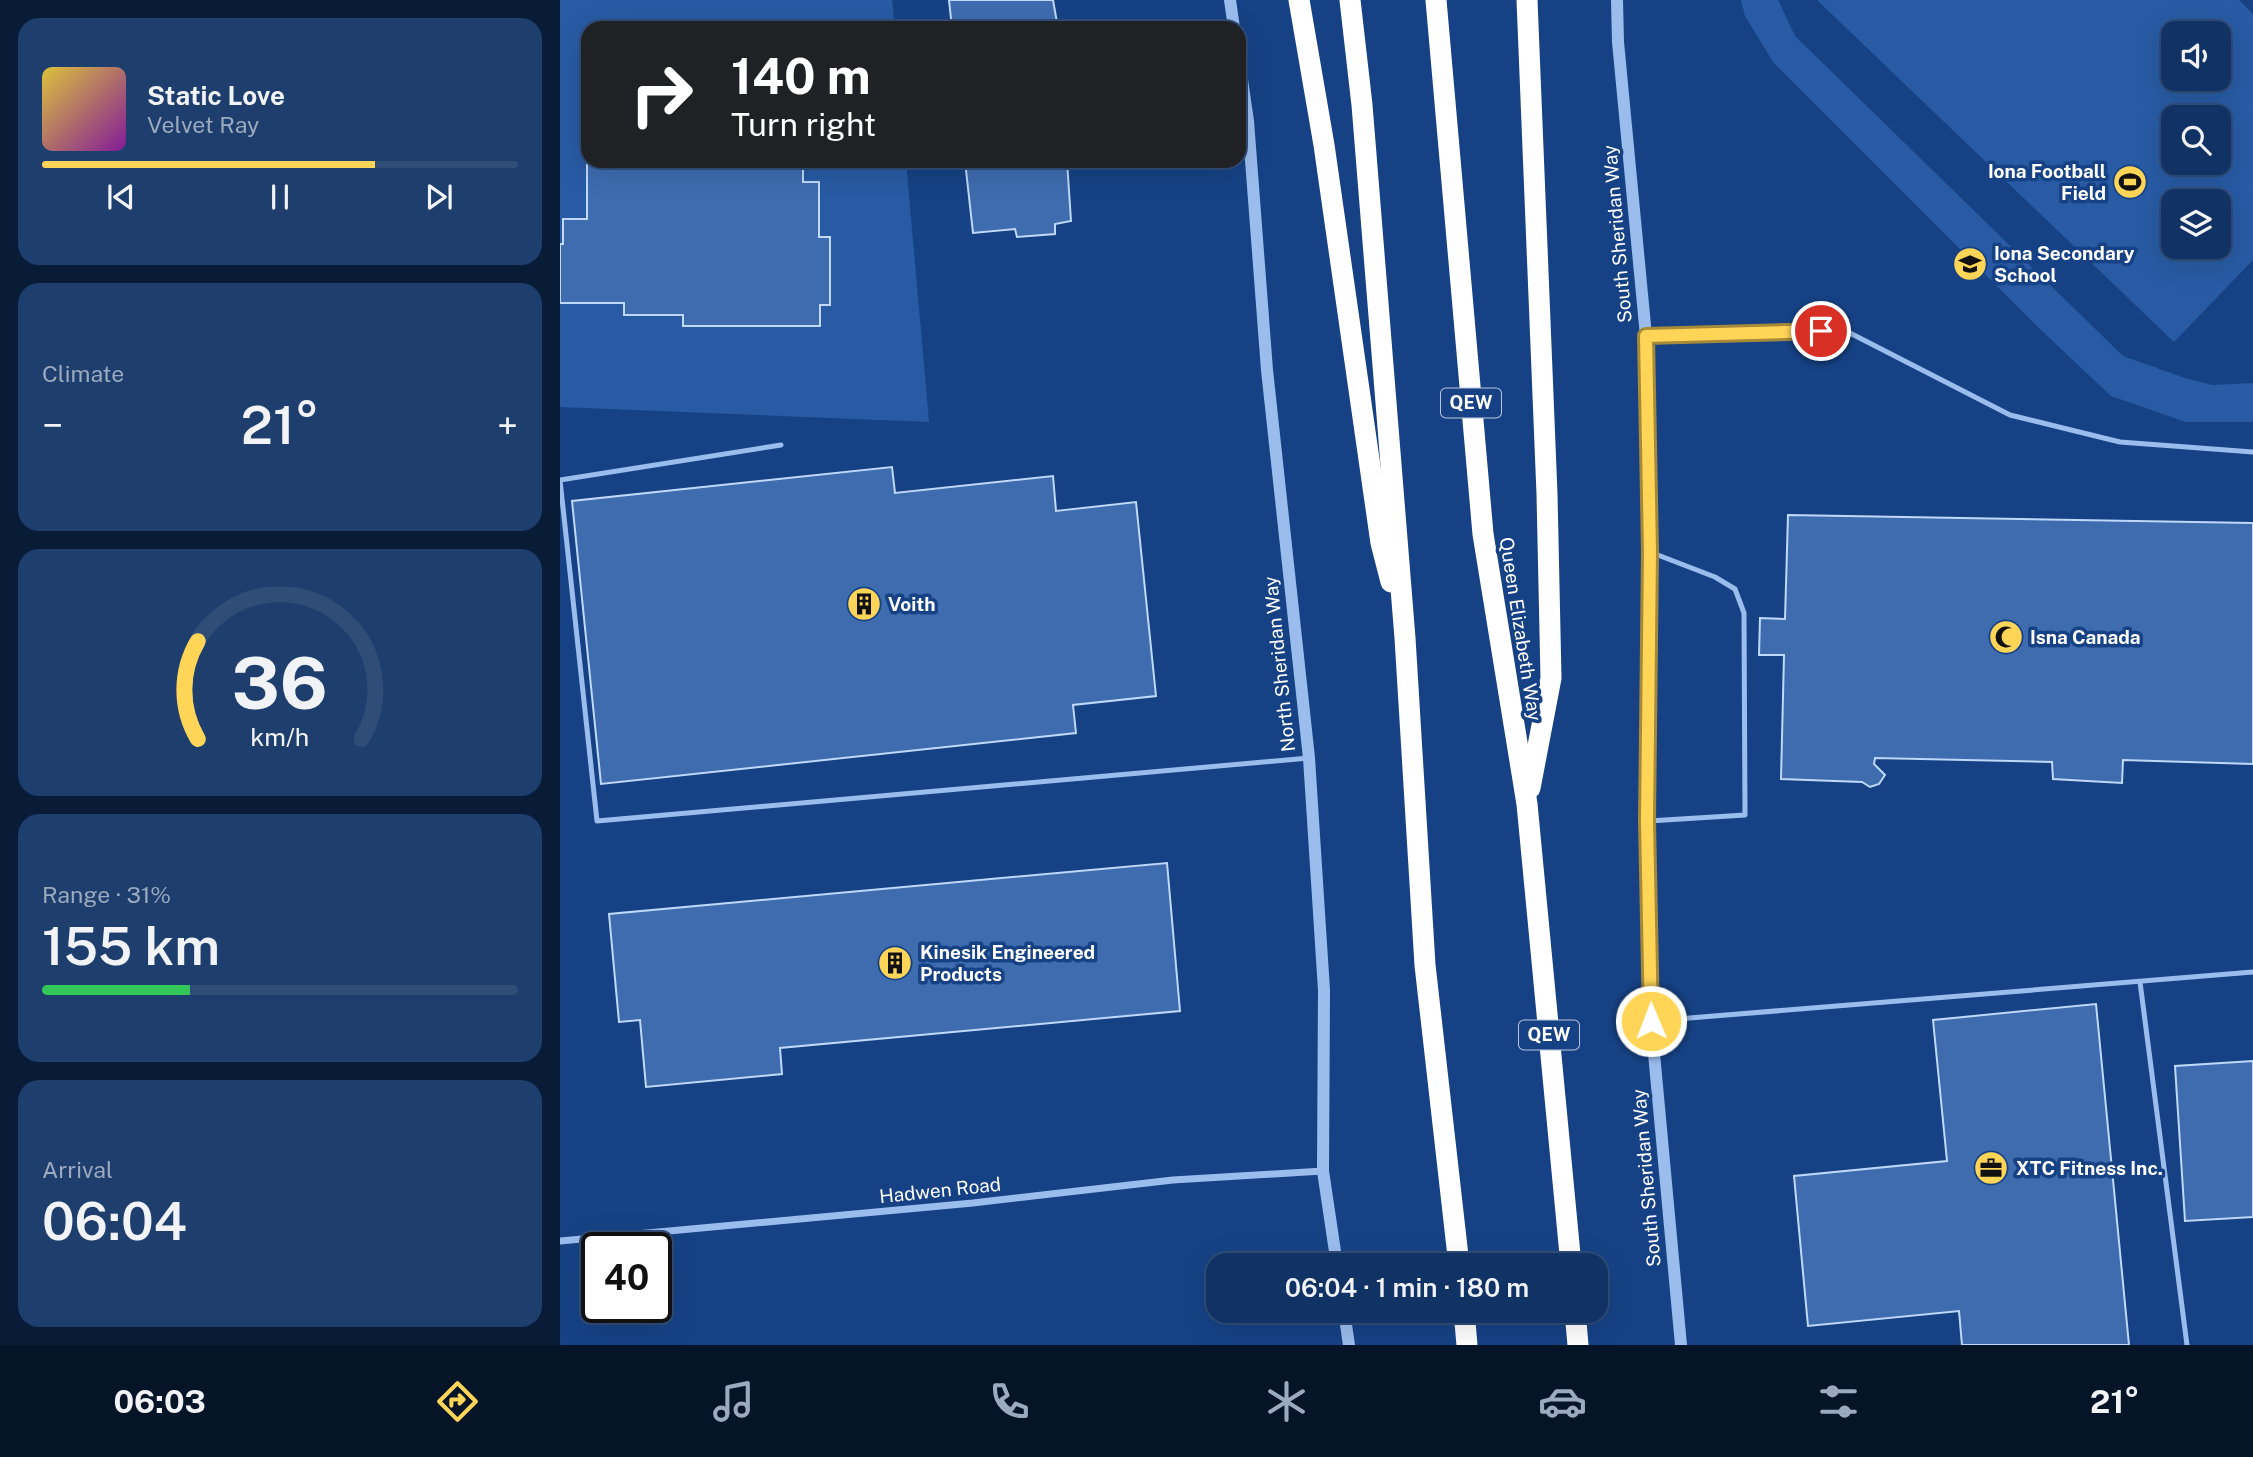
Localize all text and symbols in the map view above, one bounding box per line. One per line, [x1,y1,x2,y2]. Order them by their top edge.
map controls [2161,21,2231,259]
button: sound [2161,21,2231,91]
text: 140 m [731,47,871,105]
icon: right [616,49,707,140]
text: Static Love [147,80,285,111]
button: search [2161,105,2231,175]
text: Turn right [731,106,876,143]
text: Velvet Ray [147,111,259,138]
street label: South Sheridan Way [1598,144,1636,324]
place label: Iona Football Field [1988,160,2106,204]
sports icon: Iona Football Field [2111,163,2149,201]
icon: previous [102,178,140,216]
icon: pause [261,178,299,216]
icon: next [420,178,458,216]
button: layers [2161,189,2231,259]
place label: Iona Secondary School [1994,242,2135,286]
school or university icon: Iona Secondary School [1951,245,1989,283]
pin [1791,301,1851,361]
icon: arrive [1802,312,1840,350]
text: Climate [42,360,124,387]
road number: QEW [1441,388,1501,418]
text: 21° [241,395,319,456]
text: − [42,403,63,448]
text: + [497,403,518,448]
street label: Queen Elizabeth Way [1496,536,1546,722]
street label: North Sheridan Way [1259,575,1299,753]
building icon: Voith [845,585,883,623]
place label: Voith [888,593,936,615]
mosque icon: Isna Canada [1987,618,2025,656]
place label: Isna Canada [2030,626,2141,648]
text: 36 [232,640,328,725]
text: km/h [251,721,309,751]
text: Range · 31% [42,881,171,908]
text: 155 km [42,916,220,977]
place label: Kinesik Engineered Products [920,941,1095,985]
building icon: Kinesik Engineered Products [876,944,914,982]
position arrow [1614,984,1688,1058]
road number: QEW [1519,1020,1579,1050]
street label: South Sheridan Way [1627,1088,1665,1268]
office icon: XTC Fitness Inc. [1972,1149,2010,1187]
text: Arrival [42,1156,113,1183]
place label: XTC Fitness Inc. [2016,1157,2163,1179]
street label: Hadwen Road [878,1173,1002,1207]
text: 06:04 [42,1191,187,1252]
speed limit sign: 40 [581,1232,672,1323]
text: 06:04 · 1 min · 180 m [1285,1272,1529,1303]
icon: directions [433,1377,482,1426]
icon: music [709,1377,758,1426]
icon: phone [985,1377,1034,1426]
icon: climate [1262,1377,1311,1426]
icon: car [1538,1377,1587,1426]
icon: filters [1814,1377,1863,1426]
text: 06:03 [114,1383,206,1420]
text: 21° [2090,1383,2139,1420]

